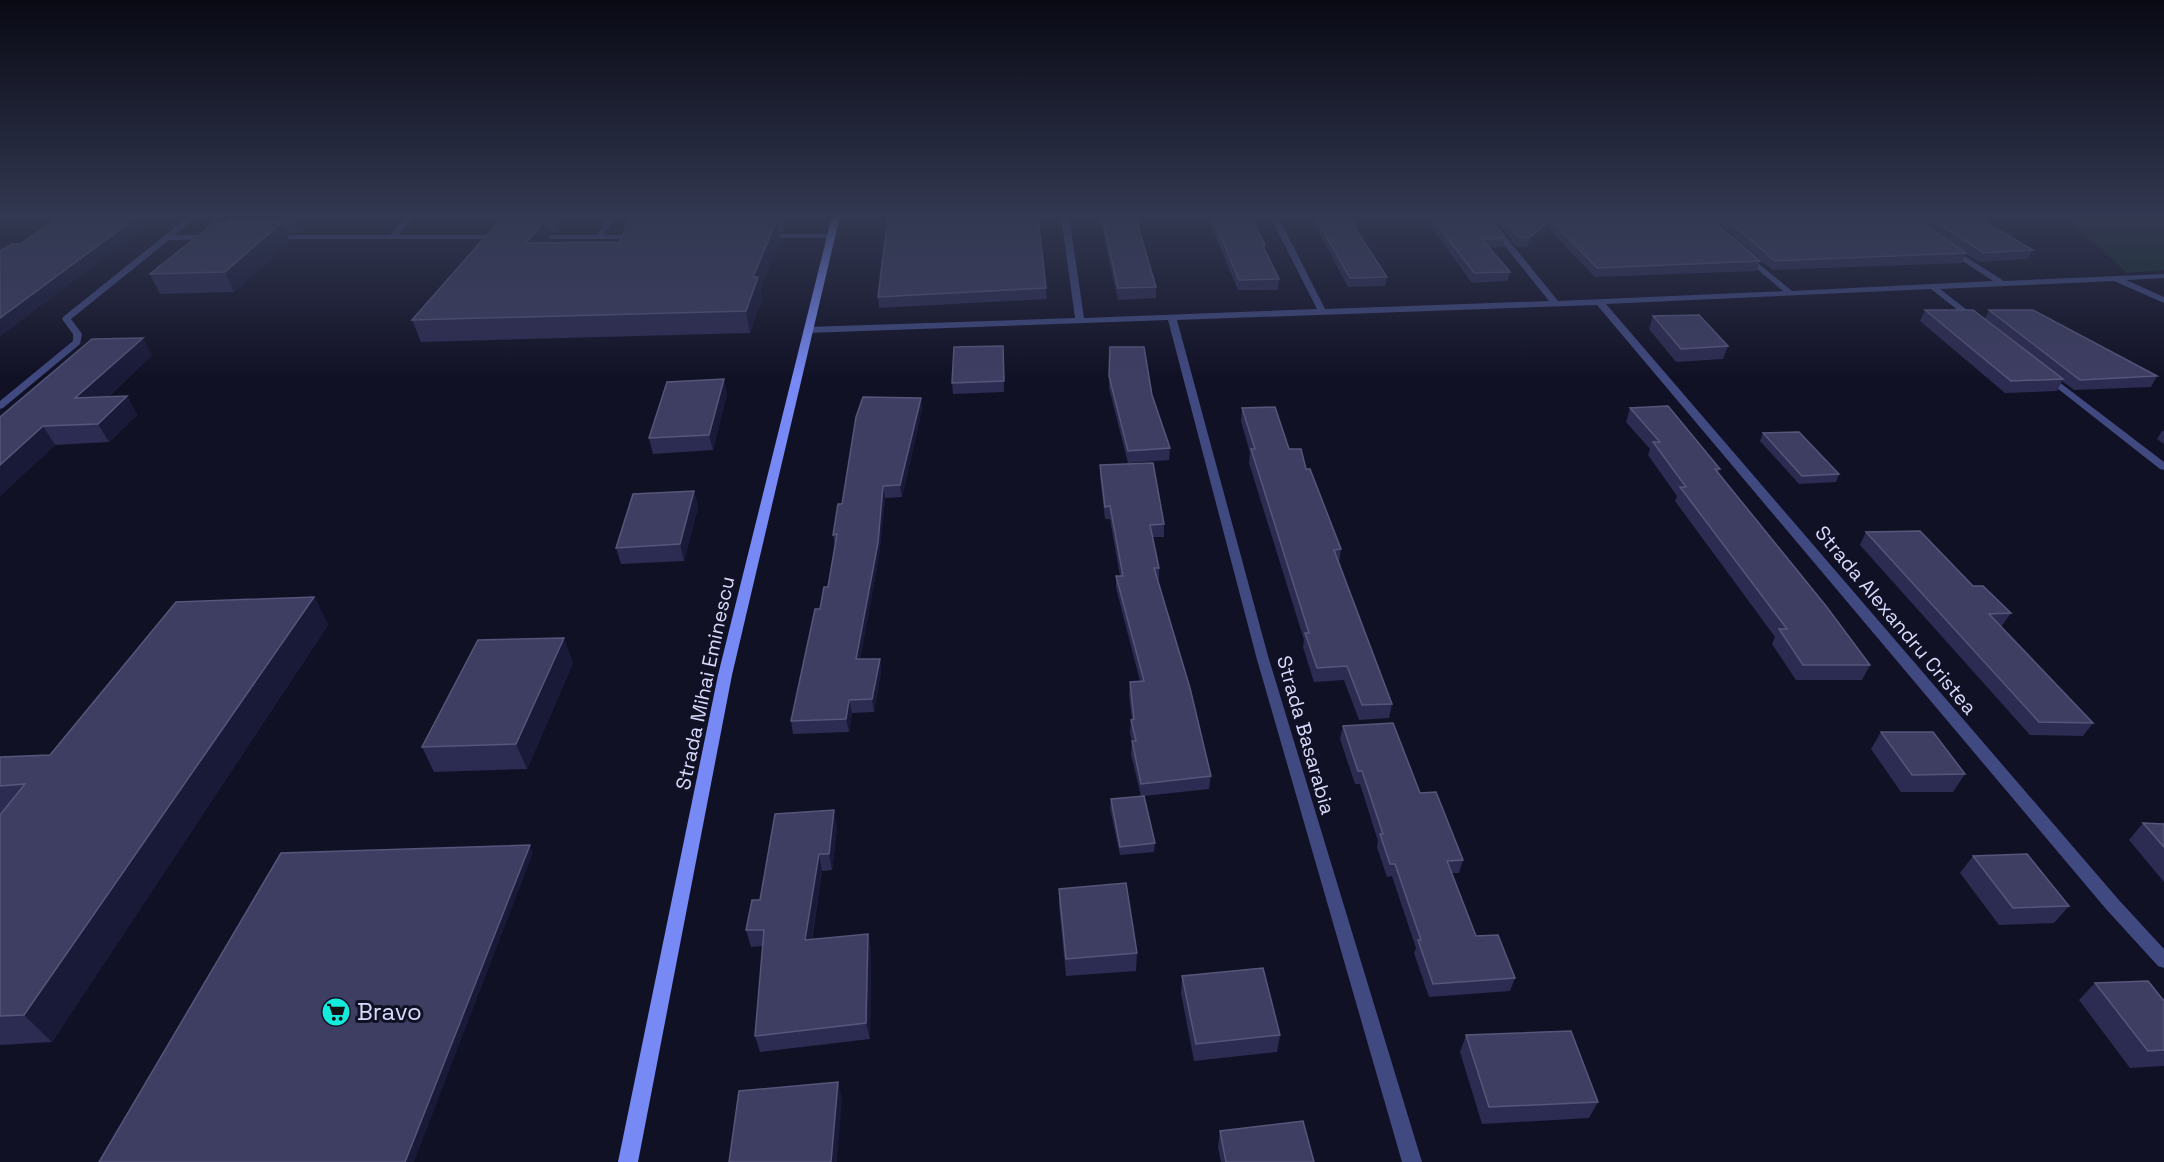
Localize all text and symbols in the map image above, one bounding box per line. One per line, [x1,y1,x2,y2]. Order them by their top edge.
street label: Strada Alexandru Cristea [1809,520,1983,720]
street label: Strada Mihai Eminescu [670,574,740,792]
street label: Strada Basarabia [1271,653,1341,817]
supermarket icon: Bravo [320,996,352,1028]
place label: Bravo [357,996,422,1027]

